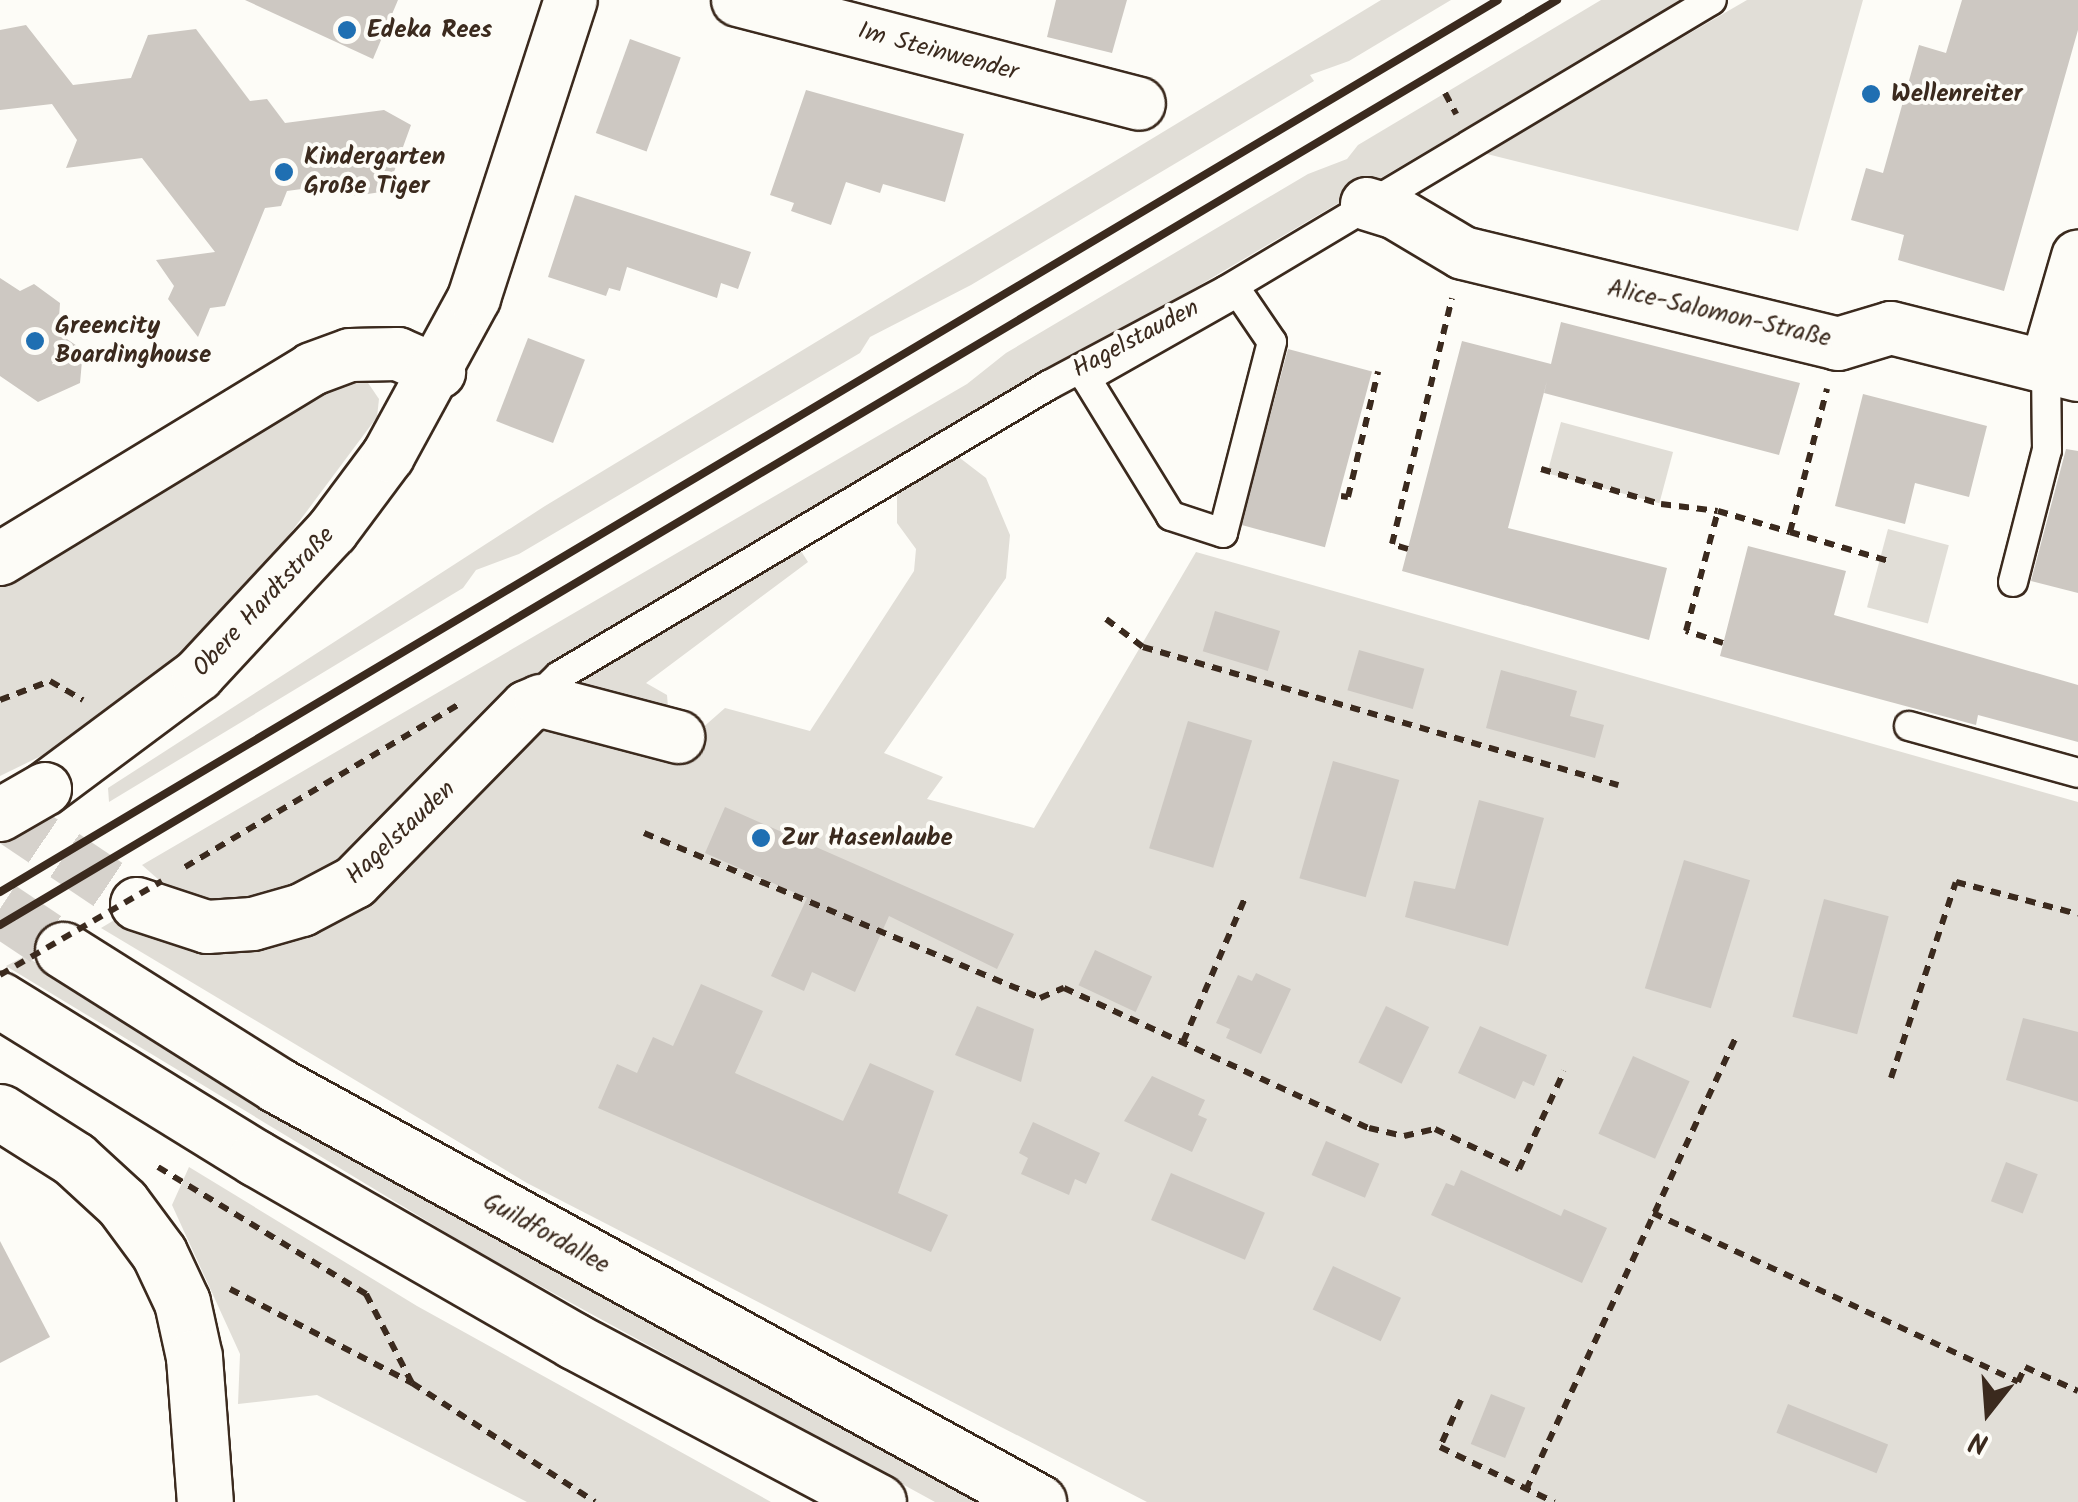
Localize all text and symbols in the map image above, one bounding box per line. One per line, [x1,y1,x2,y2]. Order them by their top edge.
place label: Edeka Rees [367,15,492,45]
street label: Im Steinwender [855,16,1021,88]
marker: Edeka Rees [336,19,358,41]
place label: Wellenreiter [1891,79,2022,109]
marker: Wellenreiter [1860,83,1882,105]
place label: Kindergarten Große Tiger [304,143,445,202]
marker: Kindergarten Große Tiger [273,161,295,183]
street label: Alice-Salomon-Straße [1604,274,1834,354]
street label: Hagelstauden [1068,293,1204,385]
place label: Greencity Boardinghouse [55,312,211,371]
marker: Greencity Boardinghouse [24,330,46,352]
street label: Obere Hardtstraße [187,521,341,683]
street label: Hagelstauden [340,775,462,891]
place label: Zur Hasenlaube [781,823,953,853]
marker: Zur Hasenlaube [750,827,772,849]
street label: Guildfordallee [478,1187,614,1281]
north arrow [1938,1362,2038,1462]
text: N [1964,1417,1994,1465]

